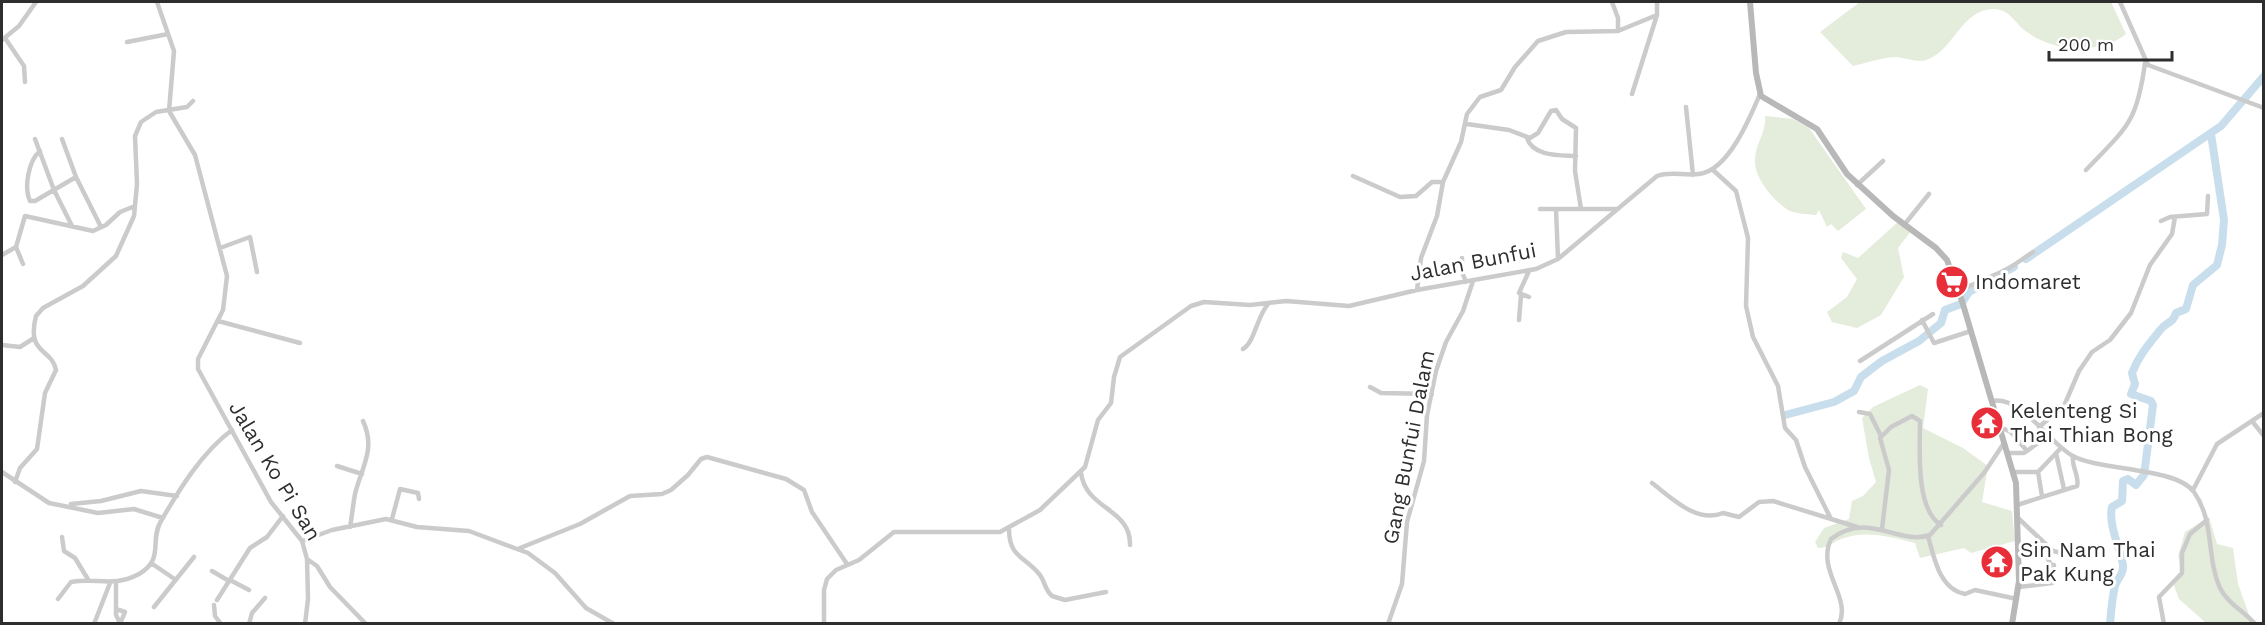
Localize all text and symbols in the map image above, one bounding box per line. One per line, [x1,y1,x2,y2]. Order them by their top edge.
scale bar [2049,24,2172,62]
text: 200 m [2058,34,2114,55]
street label: Jalan Bunfui [1408,237,1538,286]
supermarket icon: Indomaret [1934,264,1970,300]
place label: Indomaret [1975,269,2081,294]
street label: Gang Bunfui Dalam [1377,348,1440,546]
street label: Jalan Ko Pi San [224,396,327,545]
place label: Kelenteng Si Thai Thian Bong [2010,398,2174,447]
temple icon: Kelenteng Si Thai Thian Bong [1969,405,2005,441]
place label: Sin Nam Thai Pak Kung [2020,537,2156,586]
temple icon: Sin Nam Thai Pak Kung [1979,544,2015,580]

